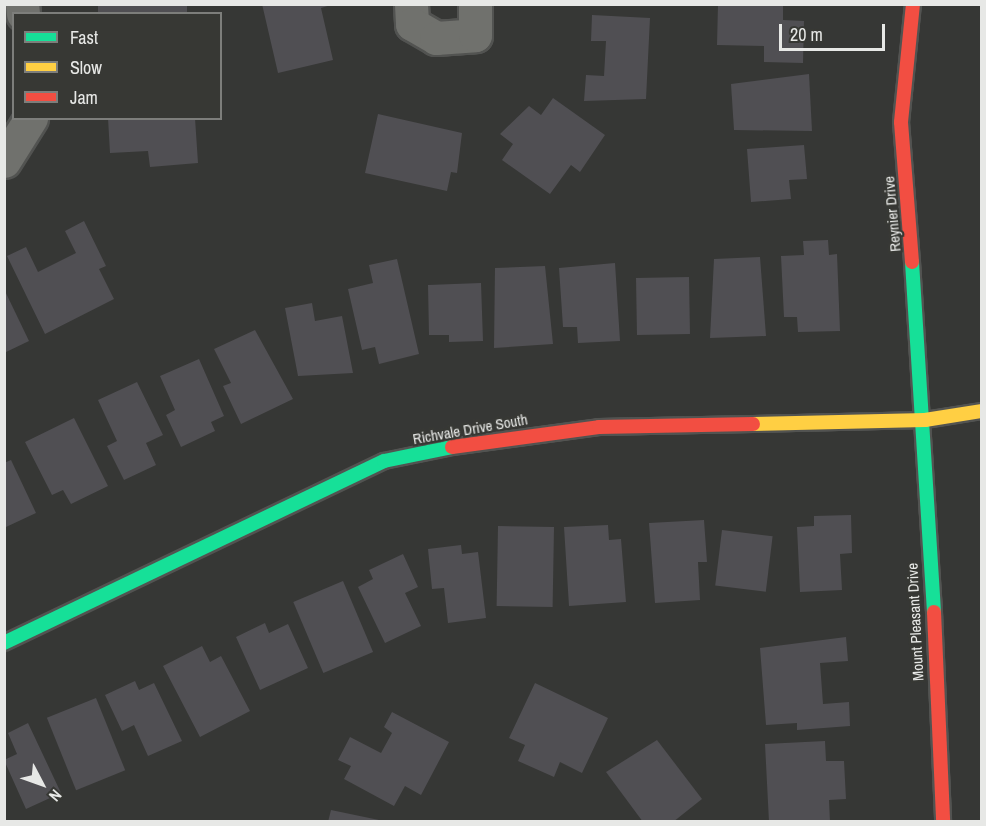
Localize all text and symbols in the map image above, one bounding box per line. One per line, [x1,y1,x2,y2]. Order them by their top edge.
legend [12,12,222,120]
scale bar [782,12,888,50]
text: 20 m [790,22,823,47]
text: Fast [70,25,98,50]
text: Slow [70,55,102,80]
text: Jam [70,85,98,110]
street label: Reynier Drive [880,175,904,253]
street label: Richvale Drive South [411,410,529,448]
street label: Mount Pleasant Drive [903,562,927,682]
north arrow [12,754,72,814]
text: N [44,785,67,807]

